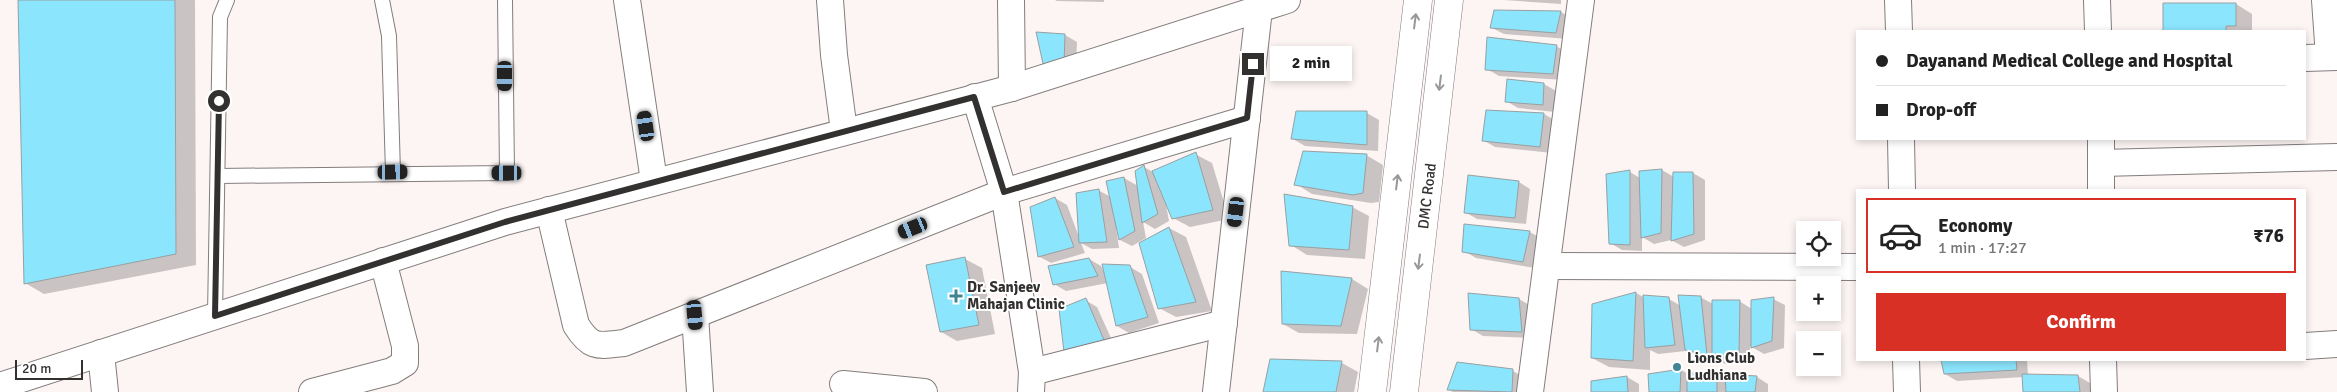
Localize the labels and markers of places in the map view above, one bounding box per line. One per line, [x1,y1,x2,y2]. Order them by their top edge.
place label: Dr. Sanjeev Mahajan Clinic [967,278,1065,313]
marker: Dr. Sanjeev Mahajan Clinic [949,289,963,303]
place label: Lions Club Ludhiana [1687,349,1755,384]
marker: Lions Club Ludhiana [1671,361,1683,373]

